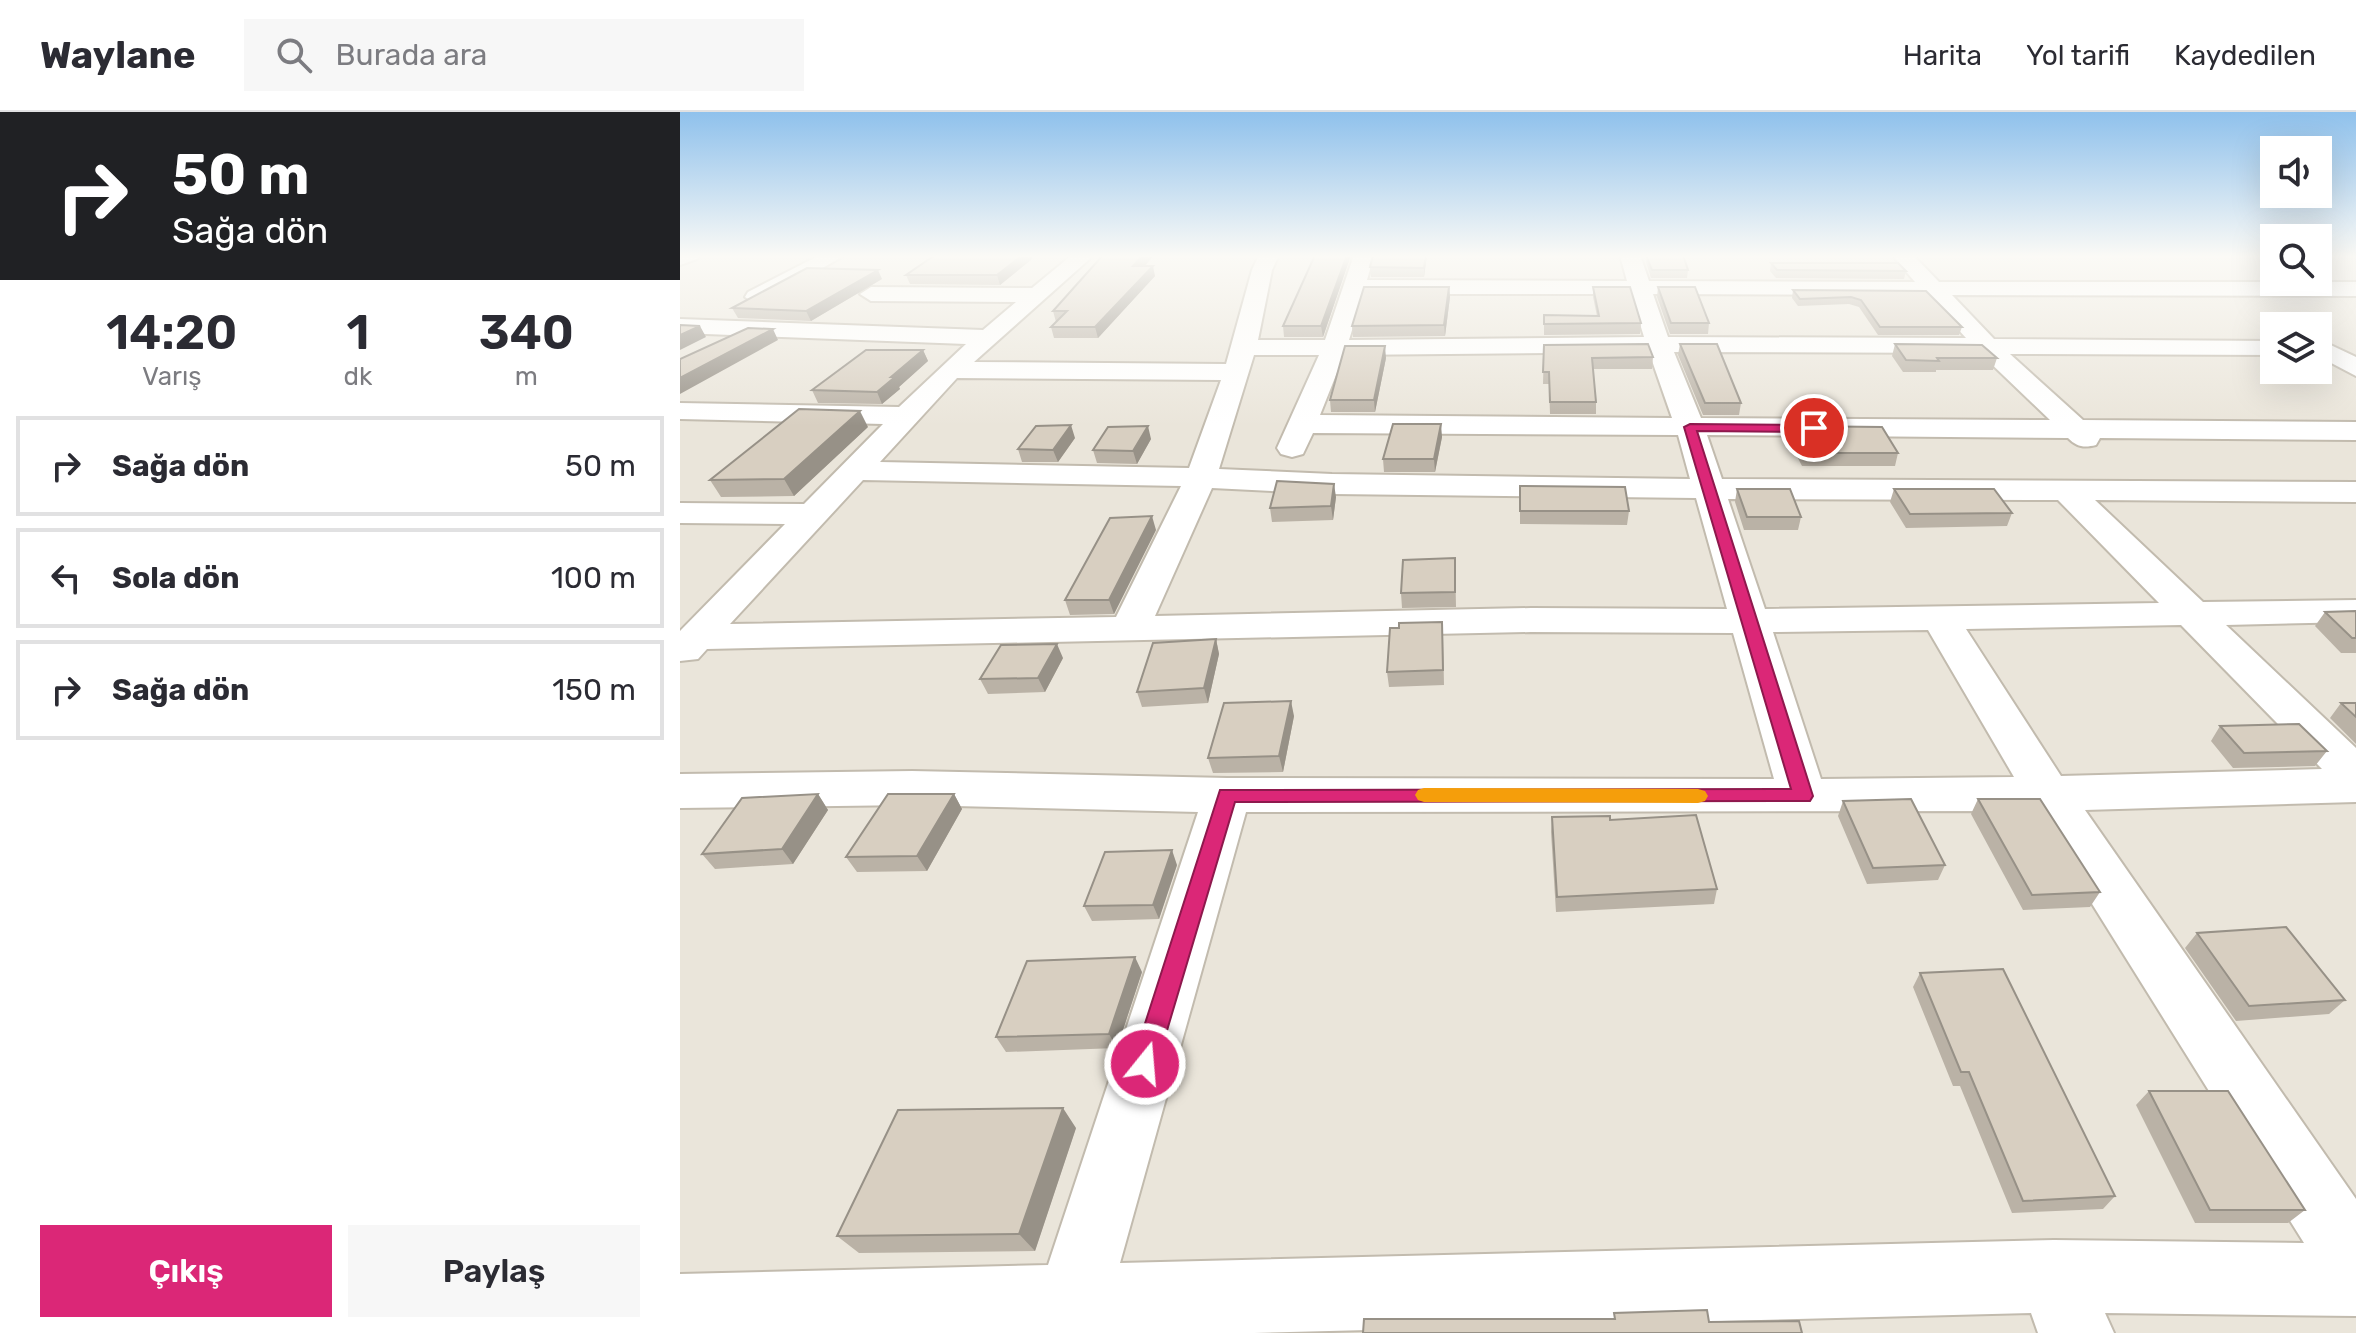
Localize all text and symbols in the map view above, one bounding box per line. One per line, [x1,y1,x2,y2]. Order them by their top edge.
search box [244,19,804,91]
text: Waylane [40,32,196,78]
icon: search [272,33,316,77]
text: Burada ara [336,37,487,73]
text: Harita [1903,39,1982,72]
text: Yol tarifi [2026,39,2130,72]
text: Kaydedilen [2174,39,2316,72]
map controls [2260,136,2332,384]
button: sound [2260,136,2332,208]
text: 50 m [172,142,309,208]
icon: right [40,144,144,248]
text: Sağa dön [172,209,328,252]
button: search [2260,224,2332,296]
text: 14:20 [106,304,237,361]
text: 1 [347,304,370,361]
text: 340 [479,304,574,361]
button: layers [2260,312,2332,384]
text: Varış [142,361,201,392]
text: dk [344,361,372,392]
text: m [515,361,538,392]
pin [1780,394,1848,462]
icon: arrive [1792,406,1836,450]
icon: right [44,444,88,488]
text: Sağa dön [112,448,249,484]
text: 50 m [565,448,636,484]
icon: left [44,556,88,600]
text: Sola dön [112,560,239,596]
text: 100 m [551,560,636,596]
icon: right [44,668,88,712]
text: Sağa dön [112,672,249,708]
text: 150 m [552,672,636,708]
position arrow [1103,1022,1187,1106]
button: Çıkış [40,1225,332,1317]
button: Paylaş [348,1225,640,1317]

